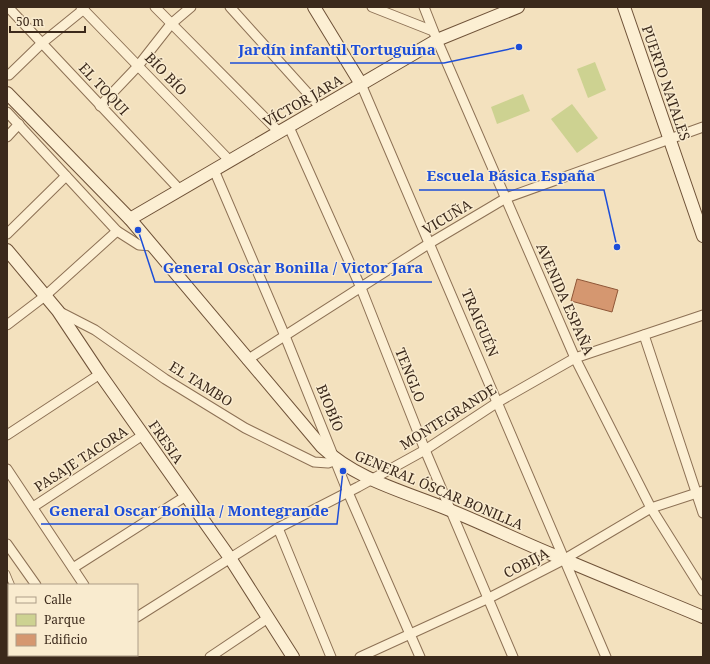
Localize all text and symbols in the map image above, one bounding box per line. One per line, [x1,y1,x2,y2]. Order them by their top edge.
scale bar [10,8,85,34]
text: 50 m [16,13,44,30]
street label: PUERTO NATALES [638,23,695,143]
callout: Jardín infantil Tortuguina [230,36,444,63]
text: Jardín infantil Tortuguina [237,39,436,59]
street label: BÍO BÍO [141,48,192,99]
street label: EL TOQUI [75,58,134,119]
street label: VÍCTOR JARA [260,70,346,131]
callout: Escuela Básica España [419,163,604,190]
text: Escuela Básica España [427,165,595,185]
street label: VICUÑA [419,195,475,239]
street label: AVENIDA ESPAÑA [532,240,599,358]
callout: General Oscar Bonilla / Victor Jara [155,255,432,282]
text: General Oscar Bonilla / Victor Jara [163,257,423,277]
street label: TRAIGUÉN [458,286,503,360]
street label: TENGLO [391,345,430,405]
street label: EL TAMBO [166,357,237,411]
street label: MONTEGRANDE [396,379,500,454]
street label: BIOBÍO [312,381,349,434]
street label: FRESIA [145,416,188,467]
street label: PASAJE TACORA [30,421,131,496]
street label: GENERAL ÓSCAR BONILLA [352,445,527,534]
callout: General Oscar Bonilla / Montegrande [41,497,337,524]
text: General Oscar Bonilla / Montegrande [49,500,329,520]
street label: COBIJA [500,543,552,582]
legend [8,584,138,656]
text: Calle [44,591,72,608]
text: Parque [44,611,85,628]
text: Edificio [44,631,87,648]

